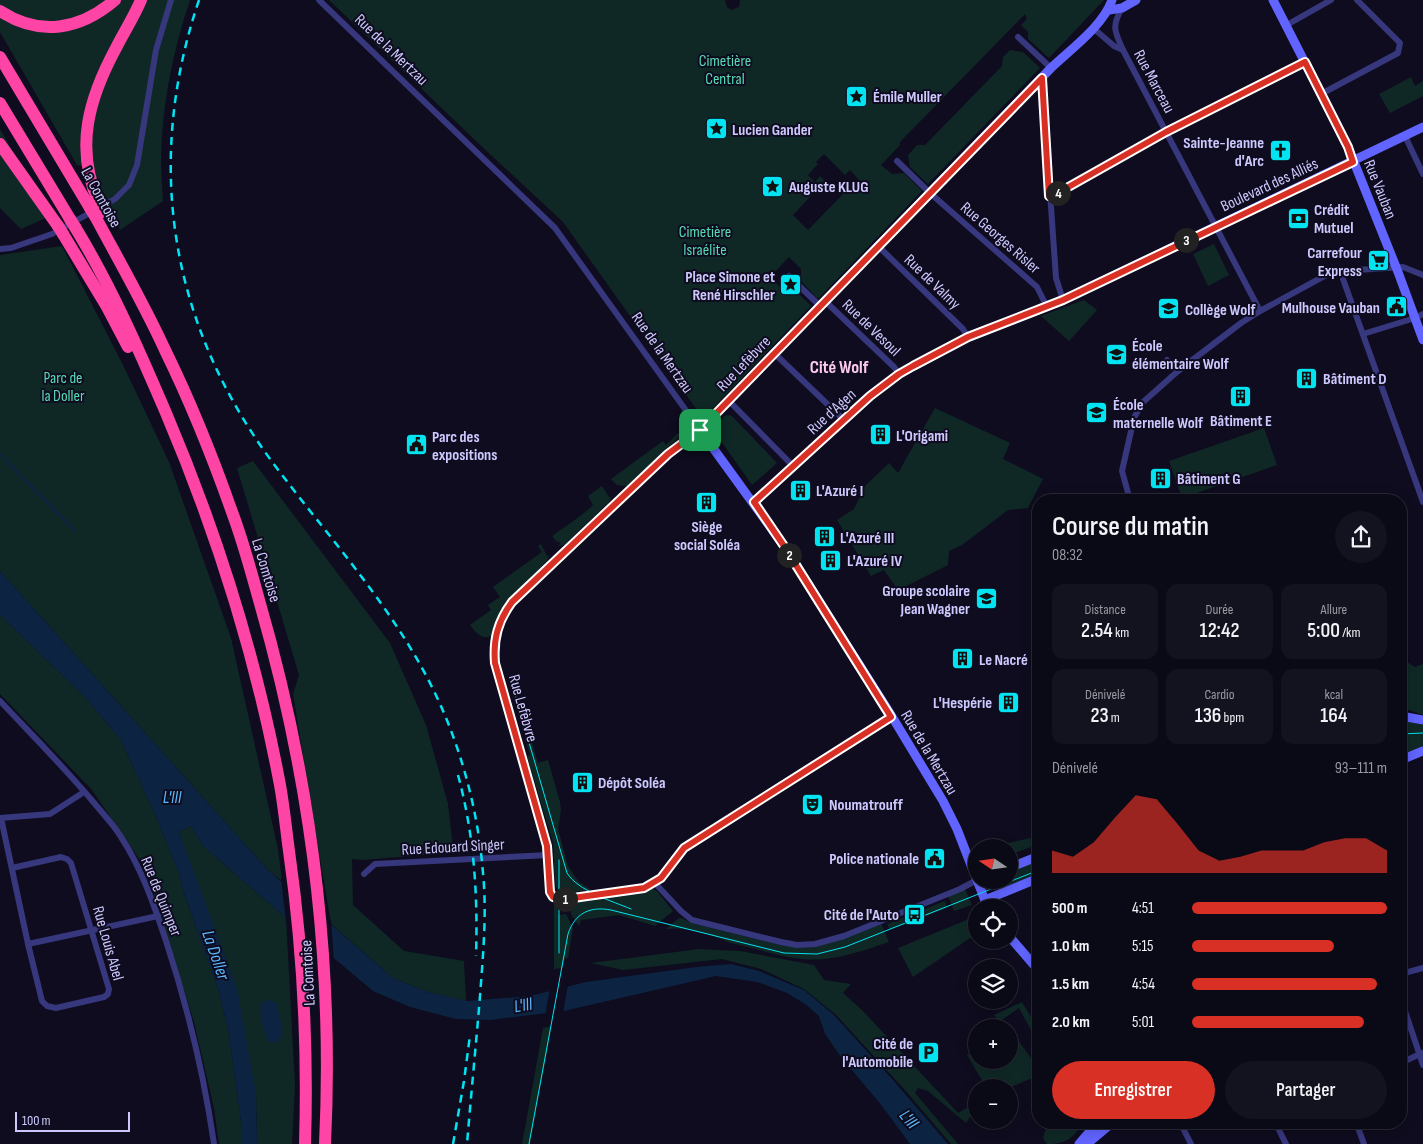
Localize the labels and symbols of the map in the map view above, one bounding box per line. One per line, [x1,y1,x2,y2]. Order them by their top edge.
street label: Rue de la Mertzau [350,10,432,90]
street label: Rue Marceau [1129,47,1178,116]
park label: Cimetière Central [699,52,751,89]
place icon: Émile Muller [845,84,869,108]
place label: Émile Muller [873,88,942,107]
place icon: Lucien Gander [704,117,728,141]
place label: Lucien Gander [732,121,813,140]
place label: Sainte-Jeanne d'Arc [1183,134,1264,171]
church icon: Sainte-Jeanne d'Arc [1268,139,1292,163]
street label: Boulevard des Alliés [1218,154,1322,216]
street label: Rue Vauban [1359,157,1400,222]
street label: La Comtoise [76,164,125,231]
place icon: Auguste KLUG [761,174,785,198]
place label: Auguste KLUG [788,178,869,197]
pin: 4 [1046,180,1070,206]
street label: Rue Georges Risler [956,198,1044,278]
place label: Crédit Mutuel [1314,201,1353,238]
bank icon: Crédit Mutuel [1286,206,1310,230]
park label: Cimetière Israélite [679,223,731,260]
pin: 3 [1174,228,1198,252]
place label: Carrefour Express [1307,244,1362,281]
supermarket icon: Carrefour Express [1366,249,1390,273]
street label: Rue de Valmy [900,251,964,314]
place label: Place Simone et René Hirschler [685,268,775,305]
place icon: Place Simone et René Hirschler [779,273,803,297]
public building icon: Mulhouse Vauban [1384,295,1408,319]
street label: Rue de Vesoul [838,296,904,361]
school or university icon: Collège Wolf [1157,297,1181,321]
place label: Mulhouse Vauban [1282,299,1380,318]
place label: Collège Wolf [1185,301,1256,320]
street label: Rue de la Mertzau [627,309,697,397]
street label: Rue Lefèbvre [713,332,775,396]
place label: École élémentaire Wolf [1132,337,1230,374]
school or university icon: École élémentaire Wolf [1104,342,1128,366]
district label: Cité Wolf [810,357,869,378]
building icon: Bâtiment D [1295,366,1319,390]
park label: Parc de la Doller [41,369,85,406]
place label: Bâtiment D [1323,370,1386,389]
building icon: Bâtiment E [1229,384,1253,408]
street label: Rue d'Agen [804,385,860,439]
place label: École maternelle Wolf [1113,396,1204,433]
school or university icon: École maternelle Wolf [1085,401,1109,425]
pin [679,409,721,451]
place label: Bâtiment E [1210,412,1272,431]
building icon: L'Origami [868,423,892,447]
place label: L'Origami [896,427,948,446]
place label: Parc des expositions [432,428,497,465]
public building icon: Parc des expositions [404,433,428,457]
building icon: Bâtiment G [1149,466,1173,490]
place label: Bâtiment G [1177,470,1241,489]
building icon: L'Azuré I [788,478,812,502]
place label: L'Azuré I [816,482,863,501]
building icon: Siège social Soléa [695,490,719,514]
place label: Siège social Soléa [674,518,740,555]
building icon: L'Azuré III [812,525,836,549]
place label: L'Azuré III [840,529,894,548]
street label: La Comtoise [247,536,284,605]
pin: 2 [776,542,802,568]
building icon: L'Azuré IV [819,548,843,572]
place label: L'Azuré IV [847,552,902,571]
place label: Groupe scolaire Jean Wagner [882,582,970,619]
school or university icon: Groupe scolaire Jean Wagner [974,587,998,611]
building icon: Le Nacré [951,647,975,671]
place label: Le Nacré [979,651,1028,670]
street label: Rue Lefèbvre [504,672,541,744]
building icon: L'Hespérie [996,690,1020,714]
place label: L'Hespérie [933,694,992,713]
street label: Rue de la Mertzau [896,707,961,798]
building icon: Dépôt Soléa [570,770,594,794]
place label: Dépôt Soléa [598,774,666,793]
water label: L'Ill [163,787,182,808]
theatre icon: Noumatrouff [801,792,825,816]
place label: Noumatrouff [829,796,904,815]
street label: Rue Edouard Singer [401,835,506,860]
north arrow [968,839,1018,889]
public building icon: Police nationale [923,846,947,870]
place label: Police nationale [829,850,919,869]
street label: Rue de Quimper [136,854,185,940]
pin: 1 [552,886,578,912]
bus stop icon: Cité de l'Auto [903,902,927,926]
street label: Rue Louis Abel [88,904,127,983]
place label: Cité de l'Auto [824,906,899,925]
water label: La Doller [197,928,234,984]
street label: La Comtoise [297,940,320,1006]
water label: L'Ill [512,993,535,1017]
place label: Cité de l'Automobile [842,1035,913,1072]
parking icon: Cité de l'Automobile [917,1040,941,1064]
water label: L'Ill [895,1106,923,1134]
scale bar [15,1109,130,1132]

